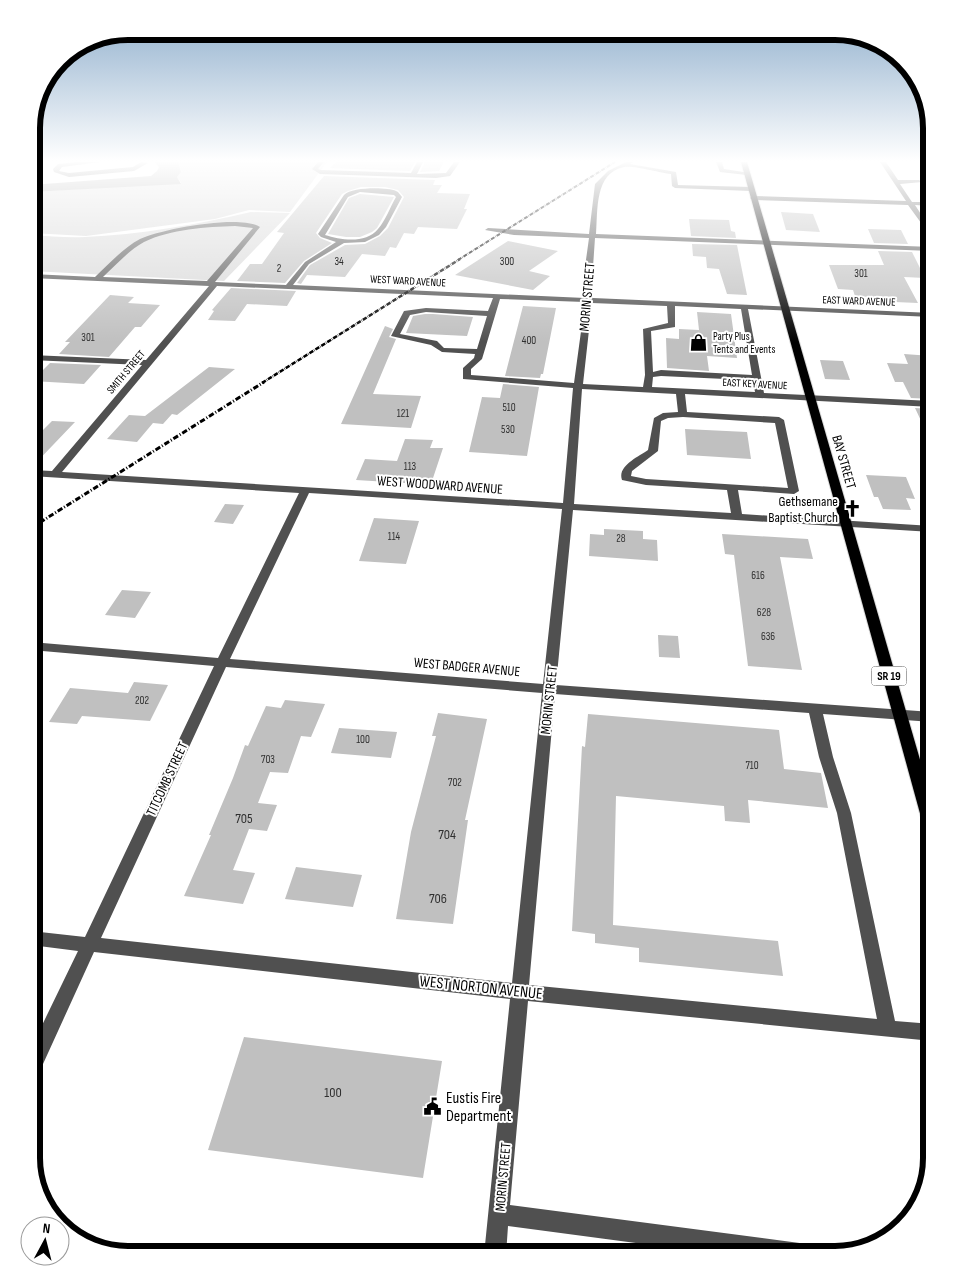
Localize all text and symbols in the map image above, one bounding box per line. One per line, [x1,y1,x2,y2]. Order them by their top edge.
house number: 34 [334,255,344,268]
house number: 300 [500,255,514,268]
house number: 2 [277,262,282,275]
street label: MORIN STREET [576,262,599,332]
house number: 301 [854,267,868,280]
street label: WEST WARD AVENUE [370,273,446,289]
street label: EAST WARD AVENUE [822,293,896,309]
place label: Party Plus Tents and Events [713,330,775,356]
house number: 301 [81,331,95,344]
shop icon: Party Plus Tents and Events [689,332,709,352]
house number: 400 [522,334,536,347]
street label: SMITH STREET [104,347,148,396]
street label: EAST KEY AVENUE [722,376,788,392]
house number: 510 [502,401,516,414]
house number: 121 [397,407,409,420]
house number: 530 [501,423,515,436]
street label: BAY STREET [828,433,860,491]
house number: 113 [404,460,417,473]
street label: WEST WOODWARD AVENUE [376,472,504,498]
place label: Gethsemane Baptist Church [768,493,838,526]
church icon: Gethsemane Baptist Church [842,499,862,519]
house number: 114 [388,530,401,543]
house number: 28 [616,532,626,545]
house number: 616 [751,569,765,582]
house number: 628 [757,606,771,619]
house number: 636 [761,630,775,643]
street label: WEST BADGER AVENUE [413,654,521,680]
street label: MORIN STREET [537,664,561,735]
road number: SR 19 [872,666,906,686]
house number: 202 [135,694,149,707]
house number: 100 [356,733,370,746]
street label: TITCOMB STREET [142,739,192,819]
house number: 703 [261,753,275,766]
house number: 710 [745,759,759,772]
house number: 702 [448,776,462,789]
house number: 705 [235,810,253,827]
house number: 704 [438,826,456,843]
house number: 706 [429,890,447,907]
street label: WEST NORTON AVENUE [419,972,543,1004]
house number: 100 [324,1084,342,1101]
place label: Eustis Fire Department [446,1089,511,1126]
public building icon: Eustis Fire Department [422,1097,442,1117]
street label: MORIN STREET [492,1142,515,1212]
north arrow [20,1216,70,1266]
text: N [42,1220,51,1237]

